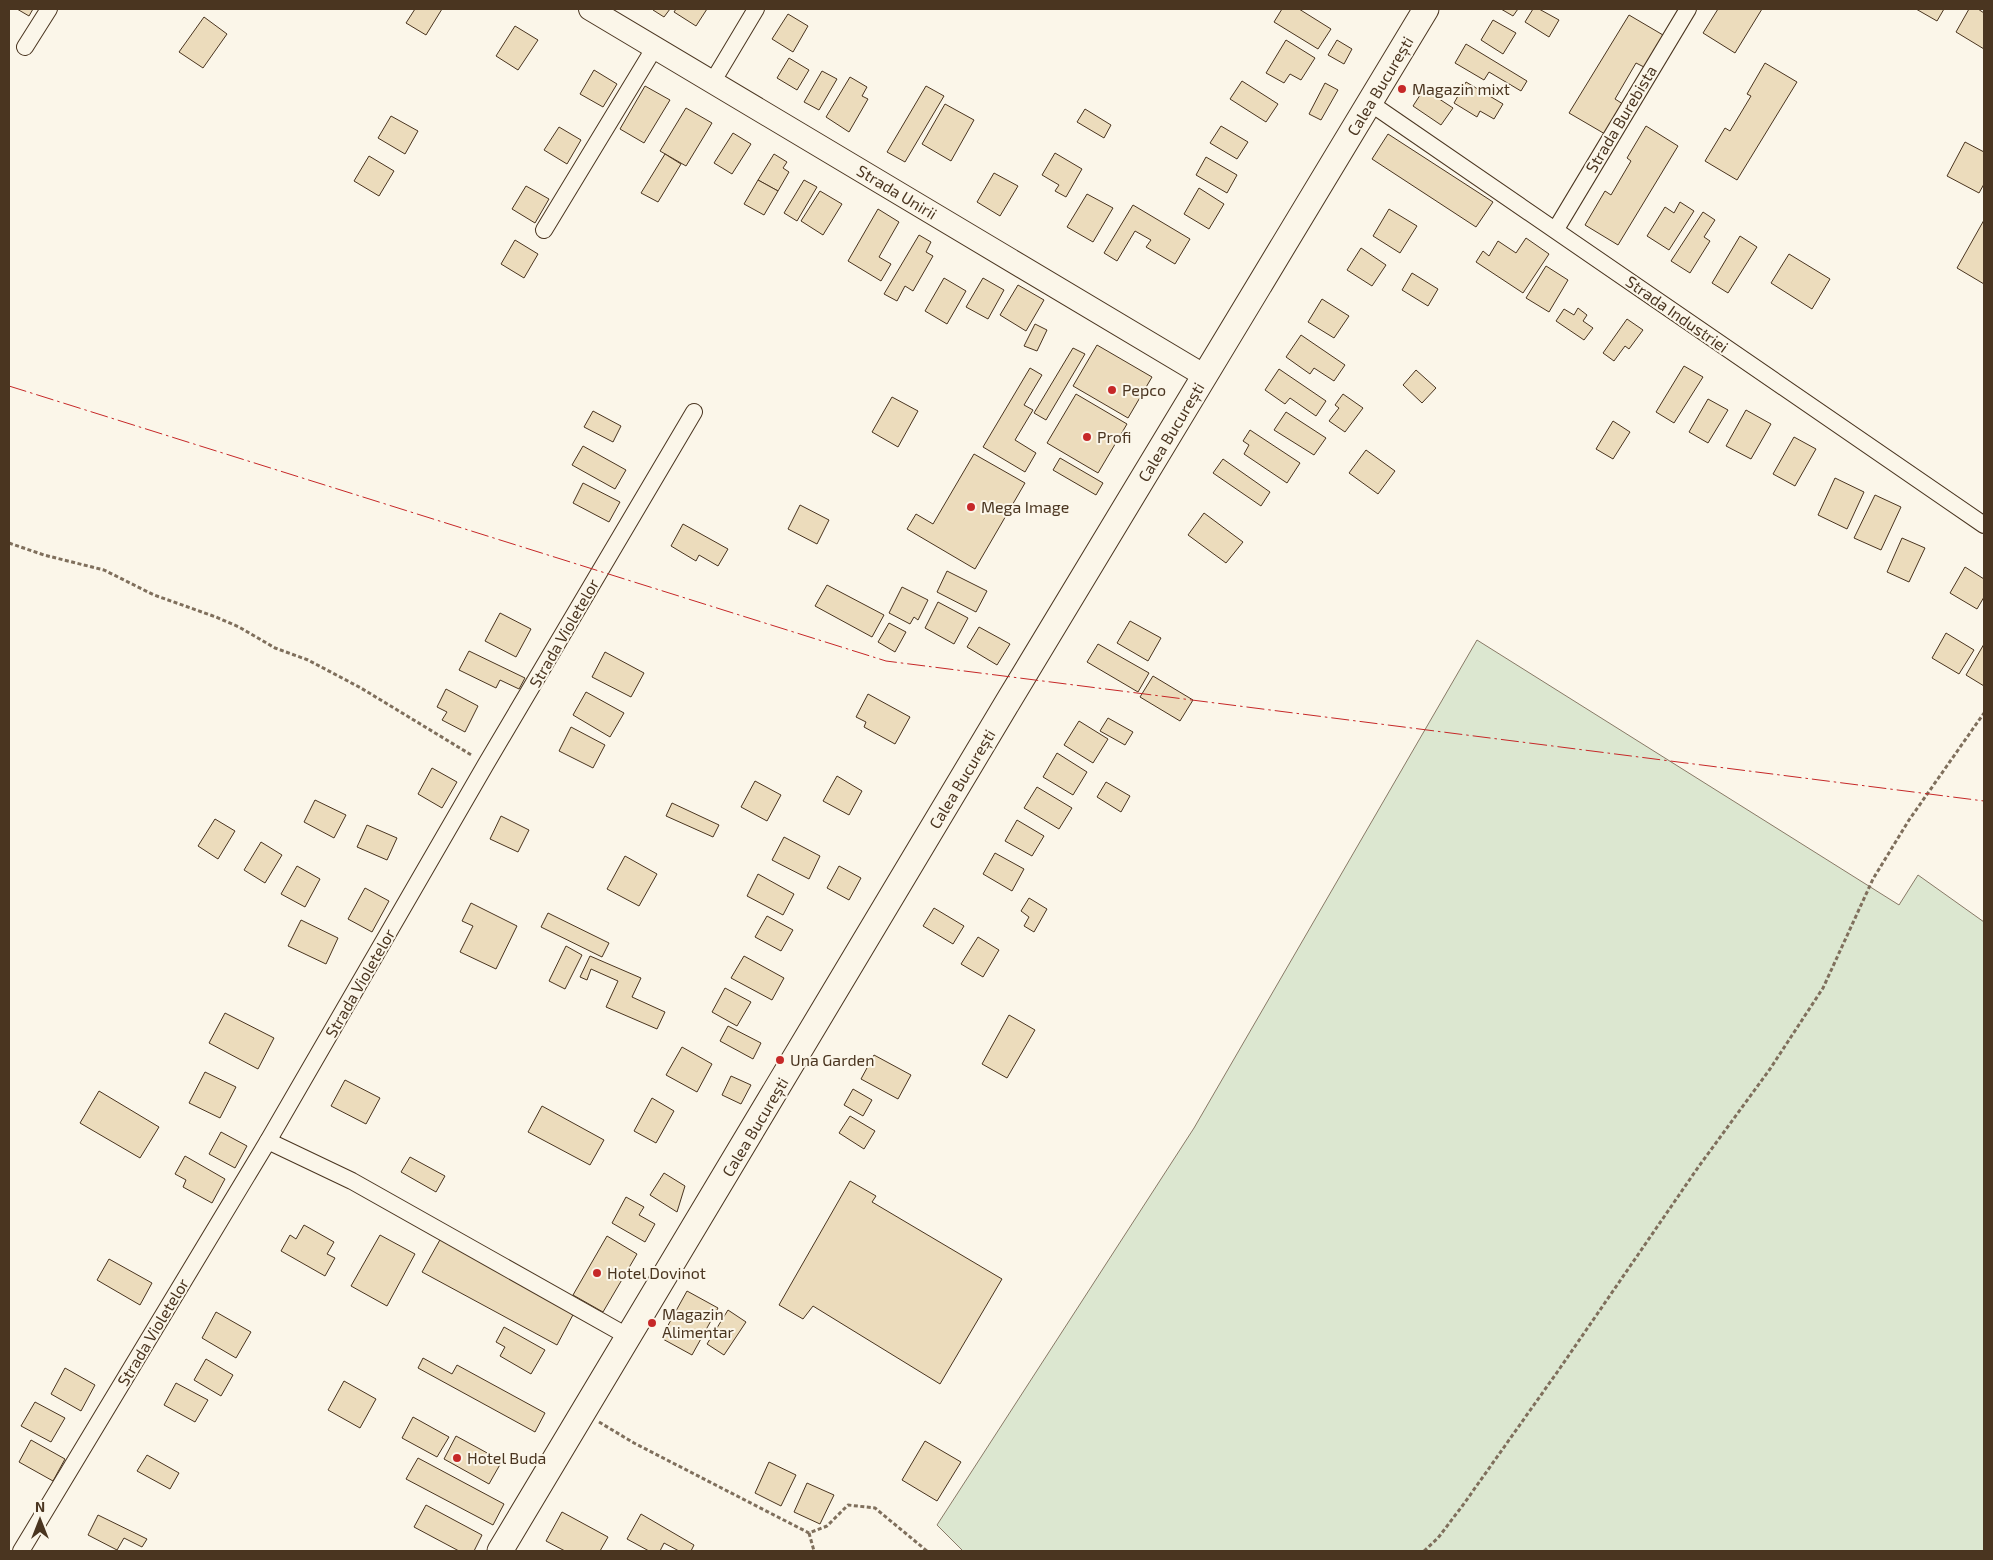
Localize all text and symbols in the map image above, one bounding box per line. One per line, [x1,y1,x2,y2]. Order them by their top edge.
street label: Calea București [1342,33,1418,140]
street label: Strada Burebista [1581,62,1660,176]
place label: Magazin mixt [1412,79,1510,98]
marker: Magazin mixt [1396,83,1408,95]
street label: Strada Unirii [854,160,941,223]
street label: Strada Industriei [1622,271,1732,356]
street label: Calea București [1133,379,1209,486]
place label: Pepco [1122,380,1166,399]
marker: Pepco [1106,384,1118,396]
place label: Profi [1097,427,1131,446]
marker: Profi [1081,431,1093,443]
place label: Mega Image [981,497,1069,516]
marker: Mega Image [965,501,977,513]
street label: Strada Violetelor [525,574,603,691]
street label: Calea București [924,726,1000,833]
street label: Strada Violetelor [321,924,399,1041]
place label: Una Garden [790,1050,874,1069]
marker: Una Garden [774,1054,786,1066]
street label: Calea București [717,1074,793,1181]
place label: Hotel Dovinot [607,1263,706,1282]
marker: Hotel Dovinot [591,1267,603,1279]
street label: Strada Violetelor [113,1274,193,1389]
place label: Magazin Alimentar [662,1304,734,1341]
marker: Magazin Alimentar [646,1317,658,1329]
place label: Hotel Buda [467,1448,546,1467]
marker: Hotel Buda [451,1452,463,1464]
north arrow [15,1495,65,1545]
text: N [35,1498,45,1515]

